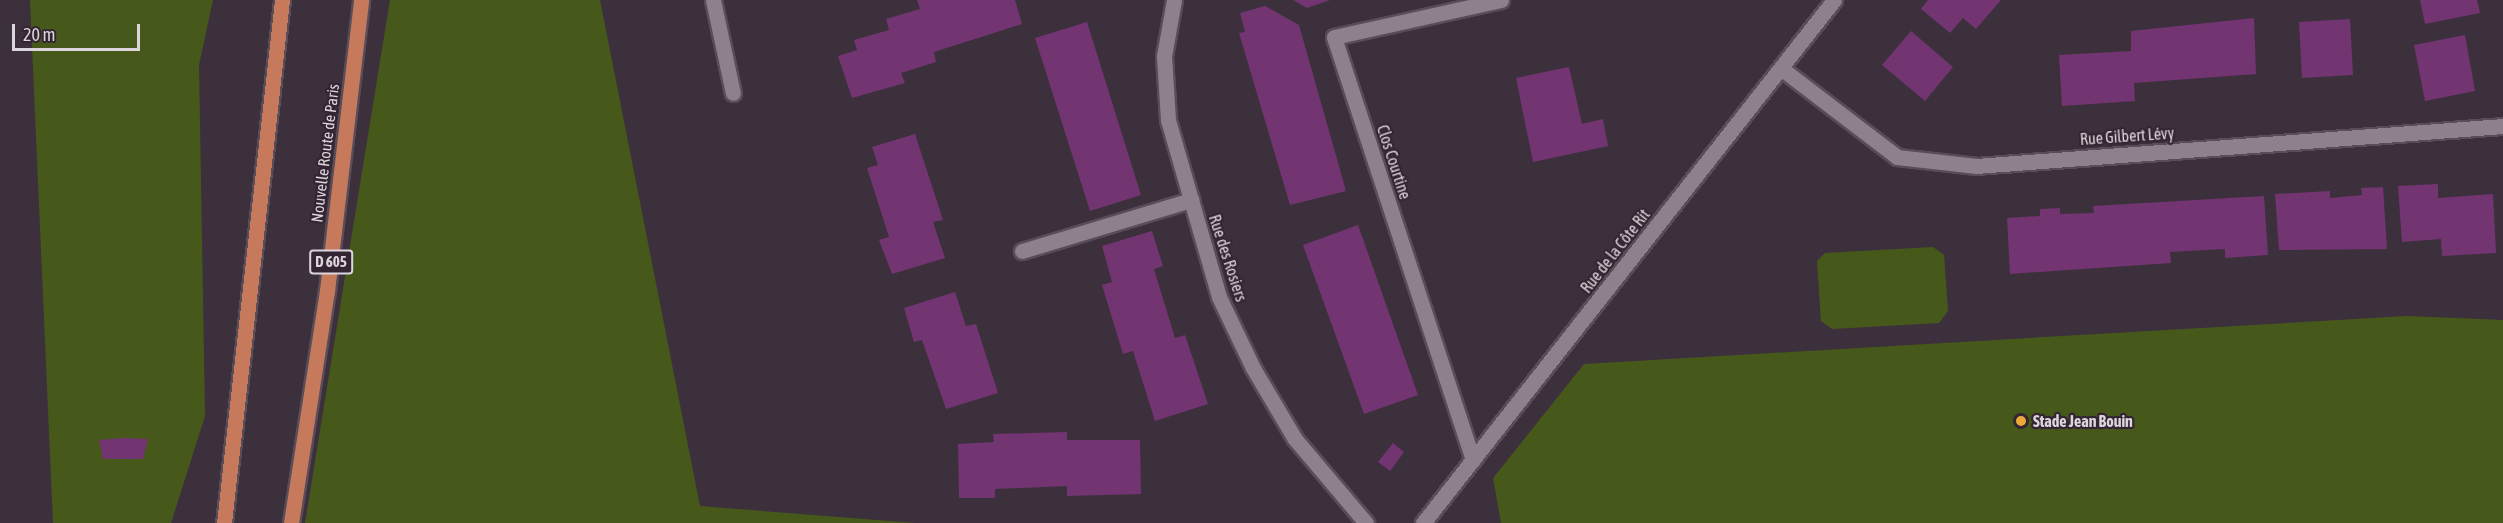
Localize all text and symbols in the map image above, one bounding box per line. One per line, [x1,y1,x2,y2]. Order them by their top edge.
scale bar [15,12,142,50]
text: 20 m [23,24,55,45]
street label: Nouvelle Route de Paris [307,83,343,223]
street label: Clos Courtine [1373,122,1415,202]
street label: Rue Gilbert Lévy [2079,123,2175,149]
street label: Rue de la Côte Rit [1576,205,1654,297]
street label: Rue des Rosiers [1205,212,1251,304]
road number: D 605 [308,250,354,274]
place label: Stade Jean Bouin [2033,411,2133,431]
marker: Stade Jean Bouin [2014,414,2028,428]

